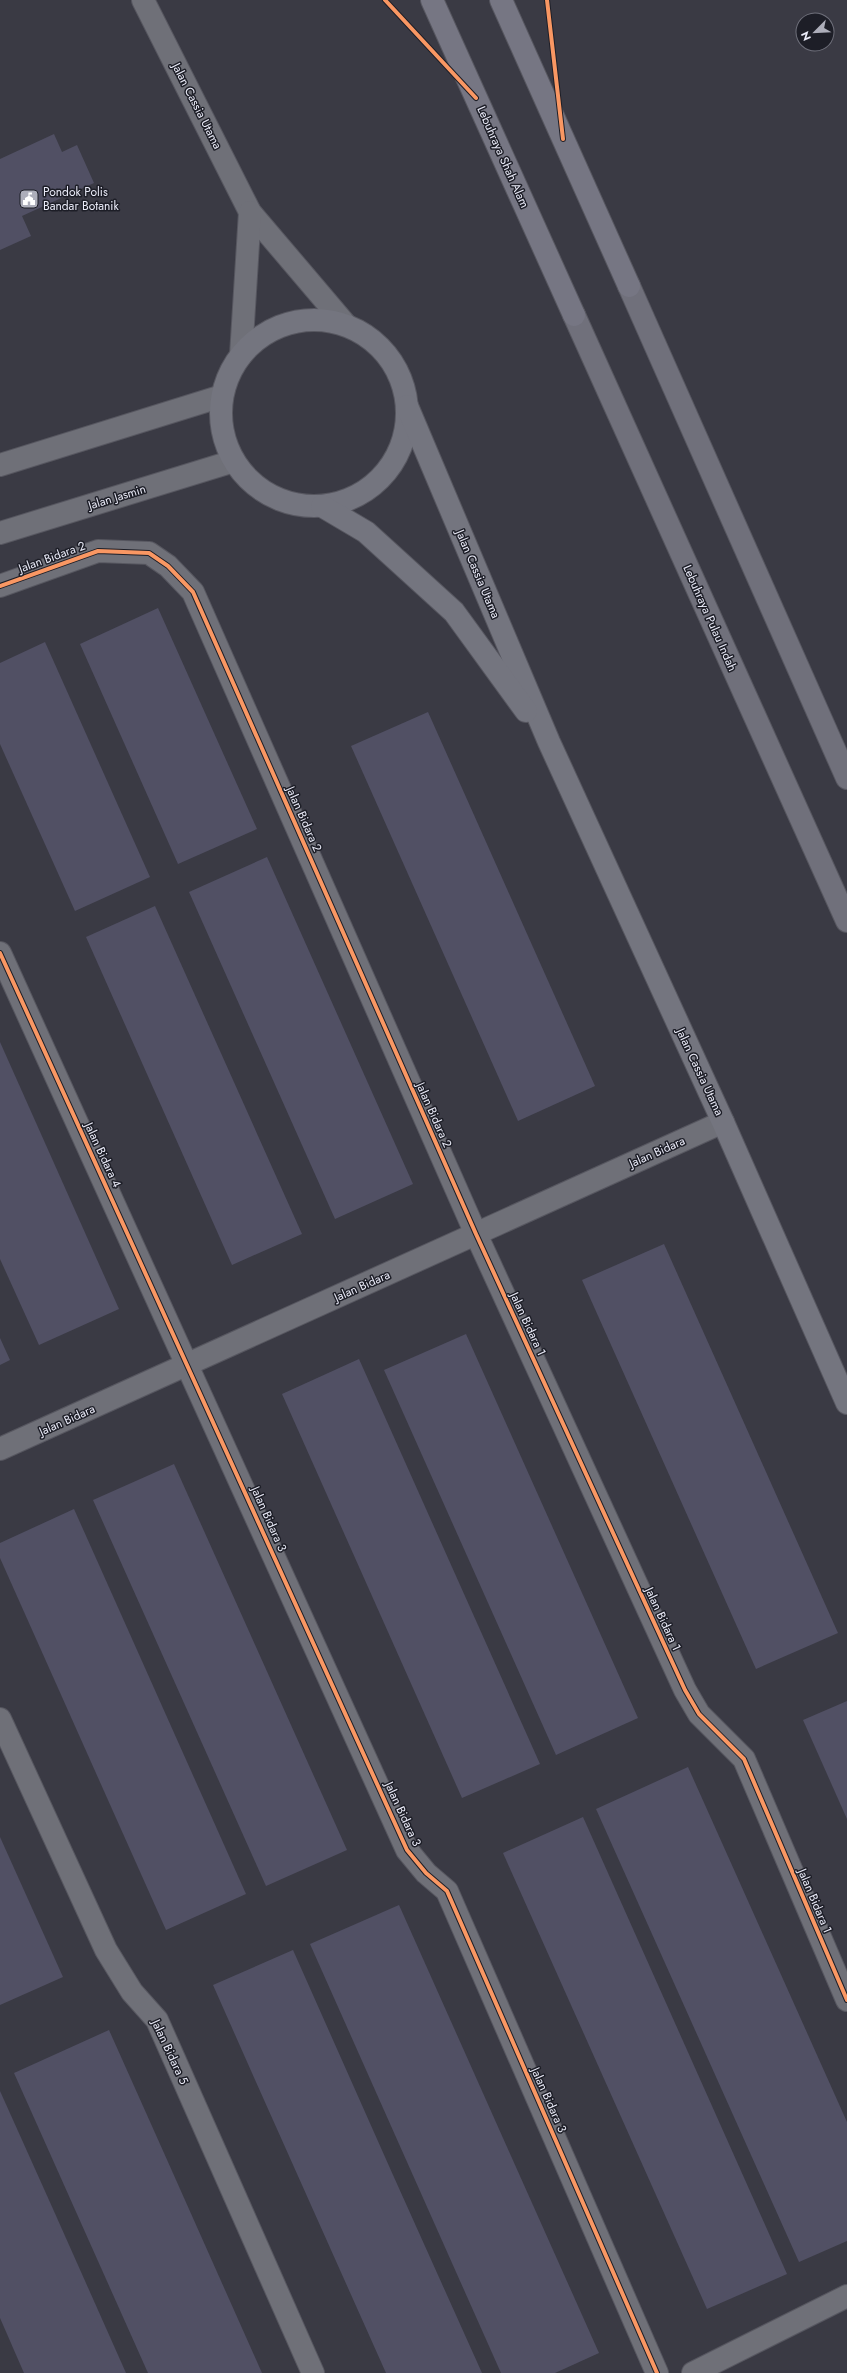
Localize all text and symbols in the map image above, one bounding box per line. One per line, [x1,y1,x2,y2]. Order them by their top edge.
north arrow [795,12,835,52]
text: N [797,29,815,43]
street label: Jalan Cassia Utama [167,58,227,152]
street label: Lebuhraya Shah Alam [472,103,534,211]
place label: Pondok Polis Bandar Botanik [43,183,119,215]
public building icon: Pondok Polis Bandar Botanik [18,188,40,210]
street label: Jalan Jasmin [84,480,148,515]
street label: Jalan Cassia Utama [450,525,505,621]
street label: Jalan Bidara 2 [14,537,88,578]
street label: Lebuhraya Pulau Indah [678,562,742,674]
street label: Jalan Bidara 2 [281,782,326,855]
street label: Jalan Cassia Utama [671,1024,728,1119]
street label: Jalan Bidara 2 [411,1078,456,1151]
street label: Jalan Bidara 4 [79,1118,126,1191]
street label: Jalan Bidara [624,1132,688,1173]
street label: Jalan Bidara [329,1266,393,1307]
street label: Jalan Bidara 1 [505,1287,551,1359]
street label: Jalan Bidara [34,1400,98,1441]
street label: Jalan Bidara 3 [246,1482,292,1555]
street label: Jalan Bidara 1 [640,1582,686,1654]
street label: Jalan Bidara 3 [379,1777,426,1850]
street label: Jalan Bidara 1 [793,1864,837,1936]
street label: Jalan Bidara 5 [146,2015,193,2088]
street label: Jalan Bidara 3 [526,2063,572,2136]

